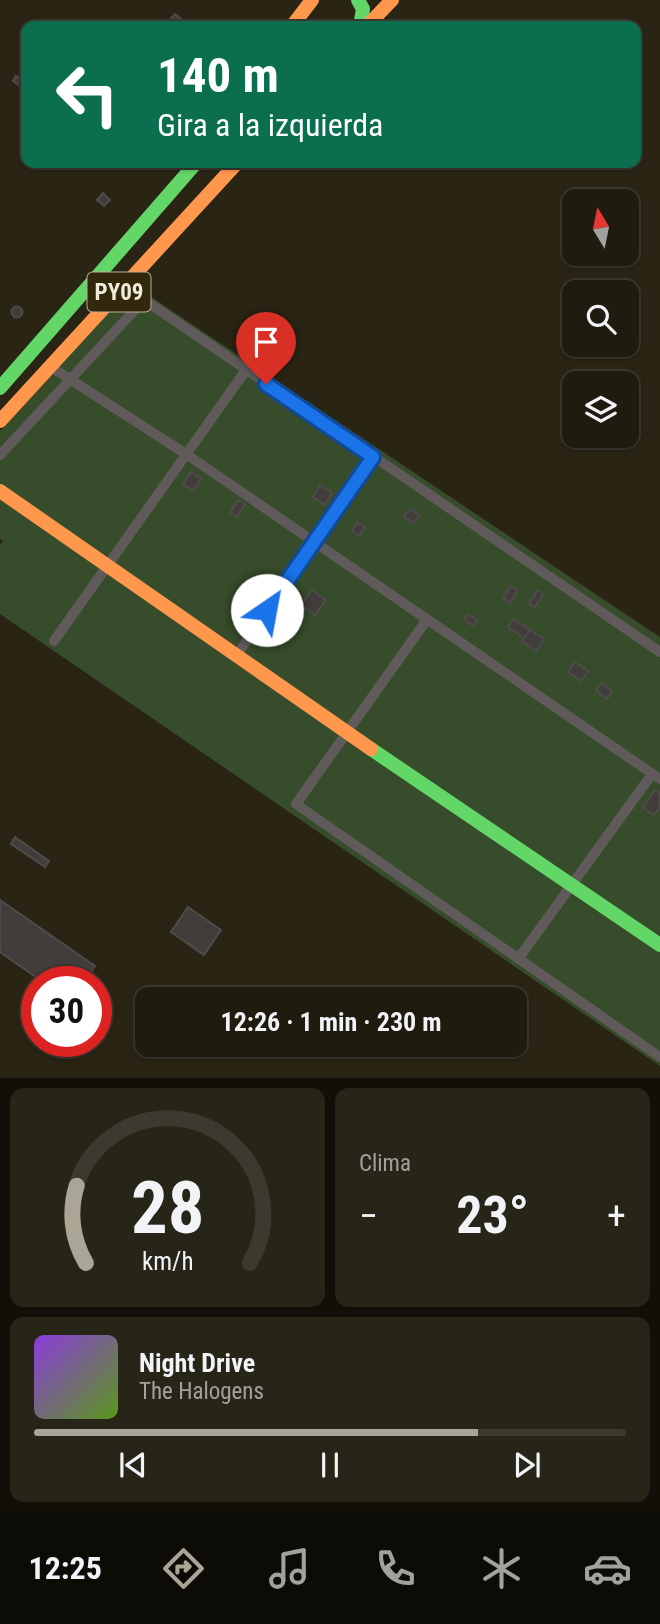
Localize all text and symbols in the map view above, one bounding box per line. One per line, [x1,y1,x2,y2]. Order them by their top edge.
text: 140 m [157,47,279,104]
icon: left [42,49,133,140]
text: Gira a la izquierda [157,106,383,144]
north arrow [562,189,639,266]
map controls [562,189,639,448]
road number: PY09 [88,272,150,312]
button: search [562,280,639,357]
pin [236,312,296,384]
icon: arrive [247,323,285,361]
button: layers [562,371,639,448]
position arrow [230,573,304,647]
speed limit sign: 30 [21,966,112,1057]
text: 12:26 · 1 min · 230 m [221,1007,441,1037]
text: Clima [359,1150,411,1177]
text: 28 [131,1166,204,1252]
text: 23° [456,1185,529,1246]
text: − [359,1194,378,1238]
text: + [607,1194,626,1238]
text: km/h [142,1247,193,1276]
text: Night Drive [139,1348,255,1378]
text: The Halogens [139,1378,264,1405]
icon: previous [114,1446,152,1484]
icon: pause [311,1446,349,1484]
icon: next [508,1446,546,1484]
icon: directions [159,1544,208,1593]
icon: music [265,1544,314,1593]
icon: phone [371,1544,420,1593]
icon: climate [477,1544,526,1593]
icon: car [583,1544,632,1593]
text: 12:25 [28,1549,102,1587]

